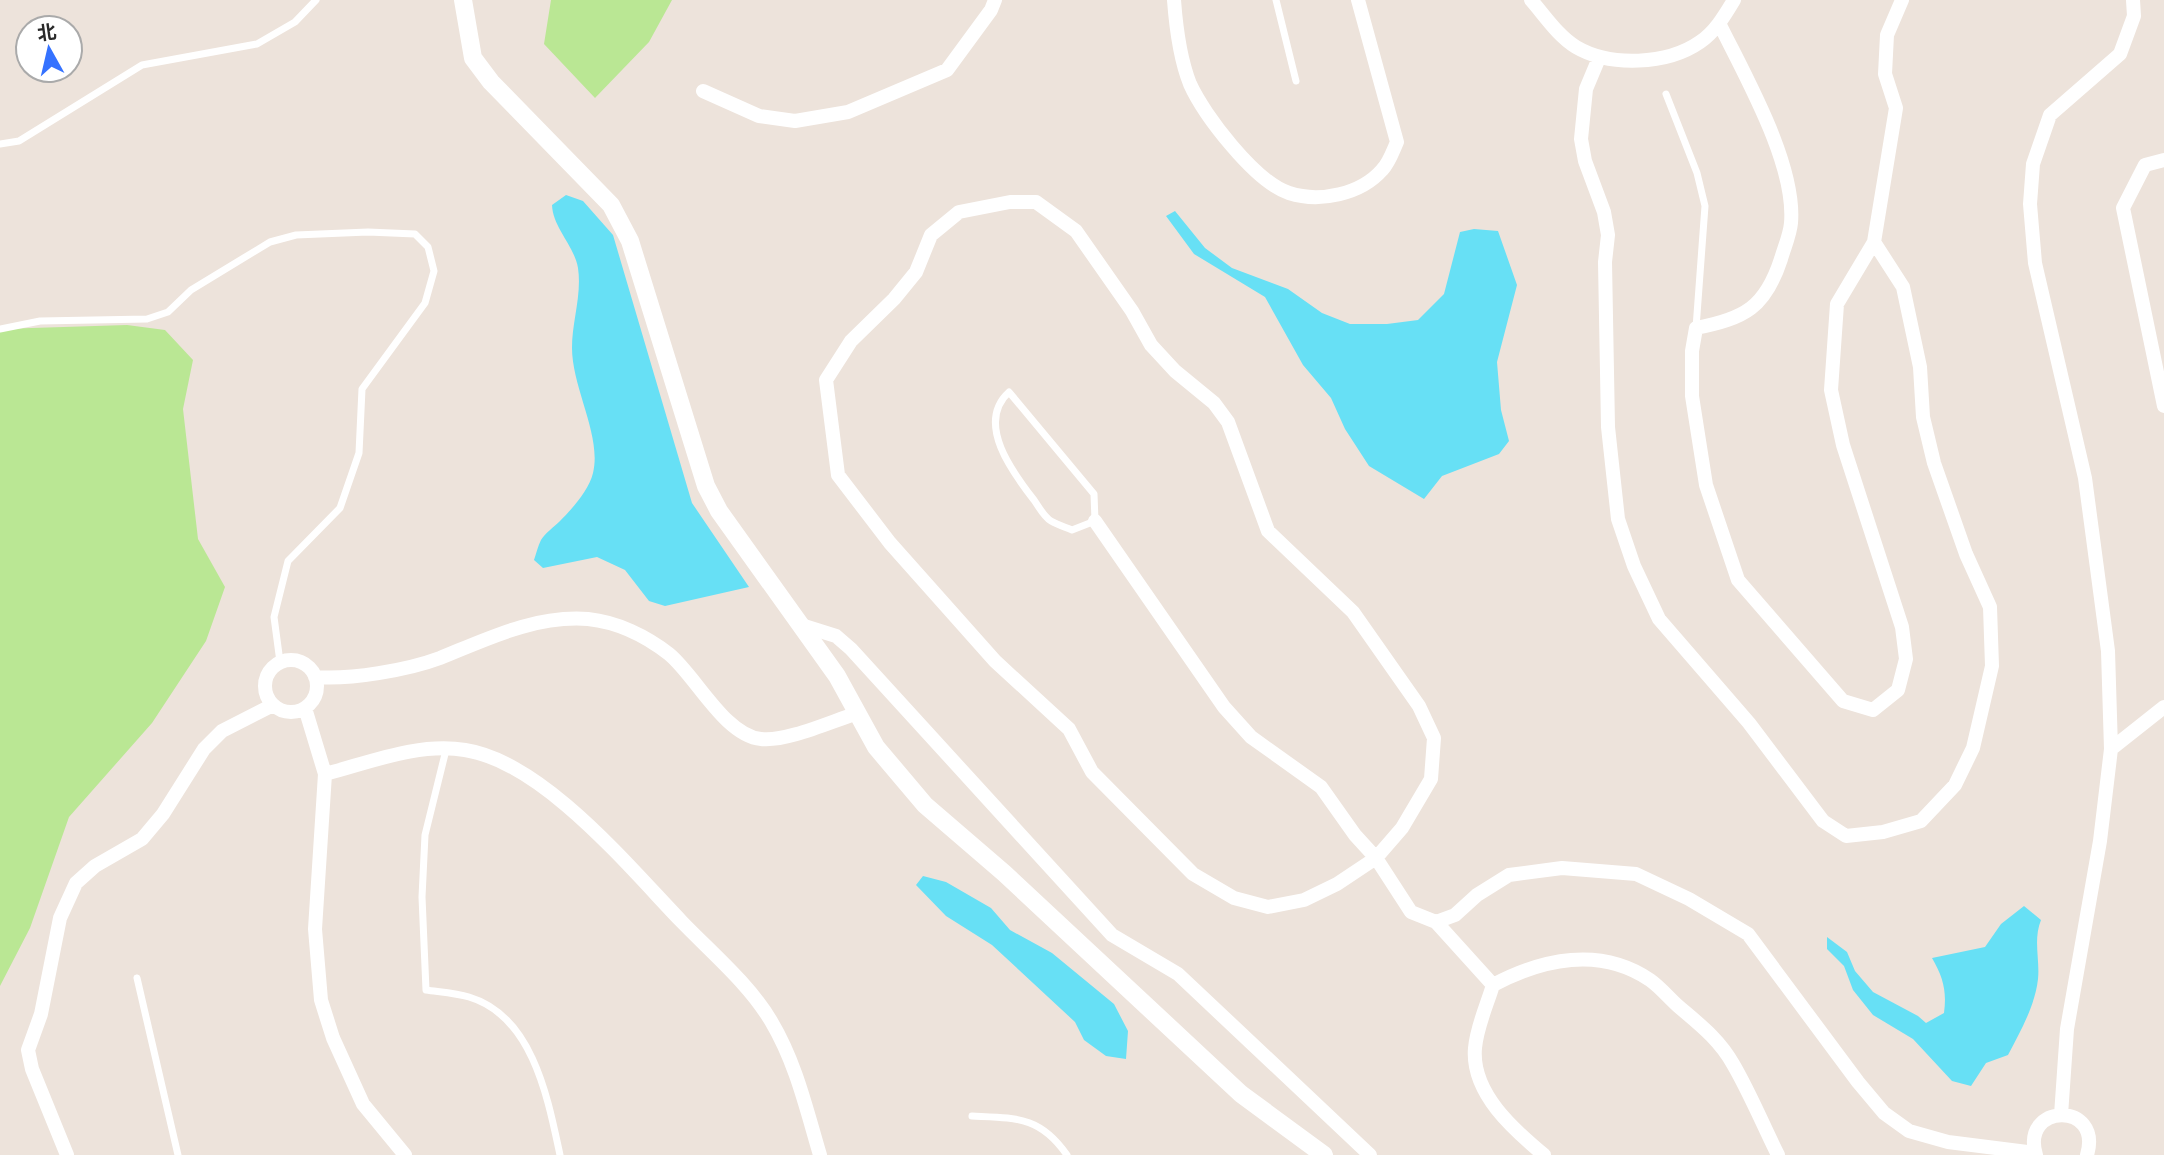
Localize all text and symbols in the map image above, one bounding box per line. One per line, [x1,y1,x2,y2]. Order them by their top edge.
north arrow [14,14,84,84]
text: 北 [35,18,58,46]

